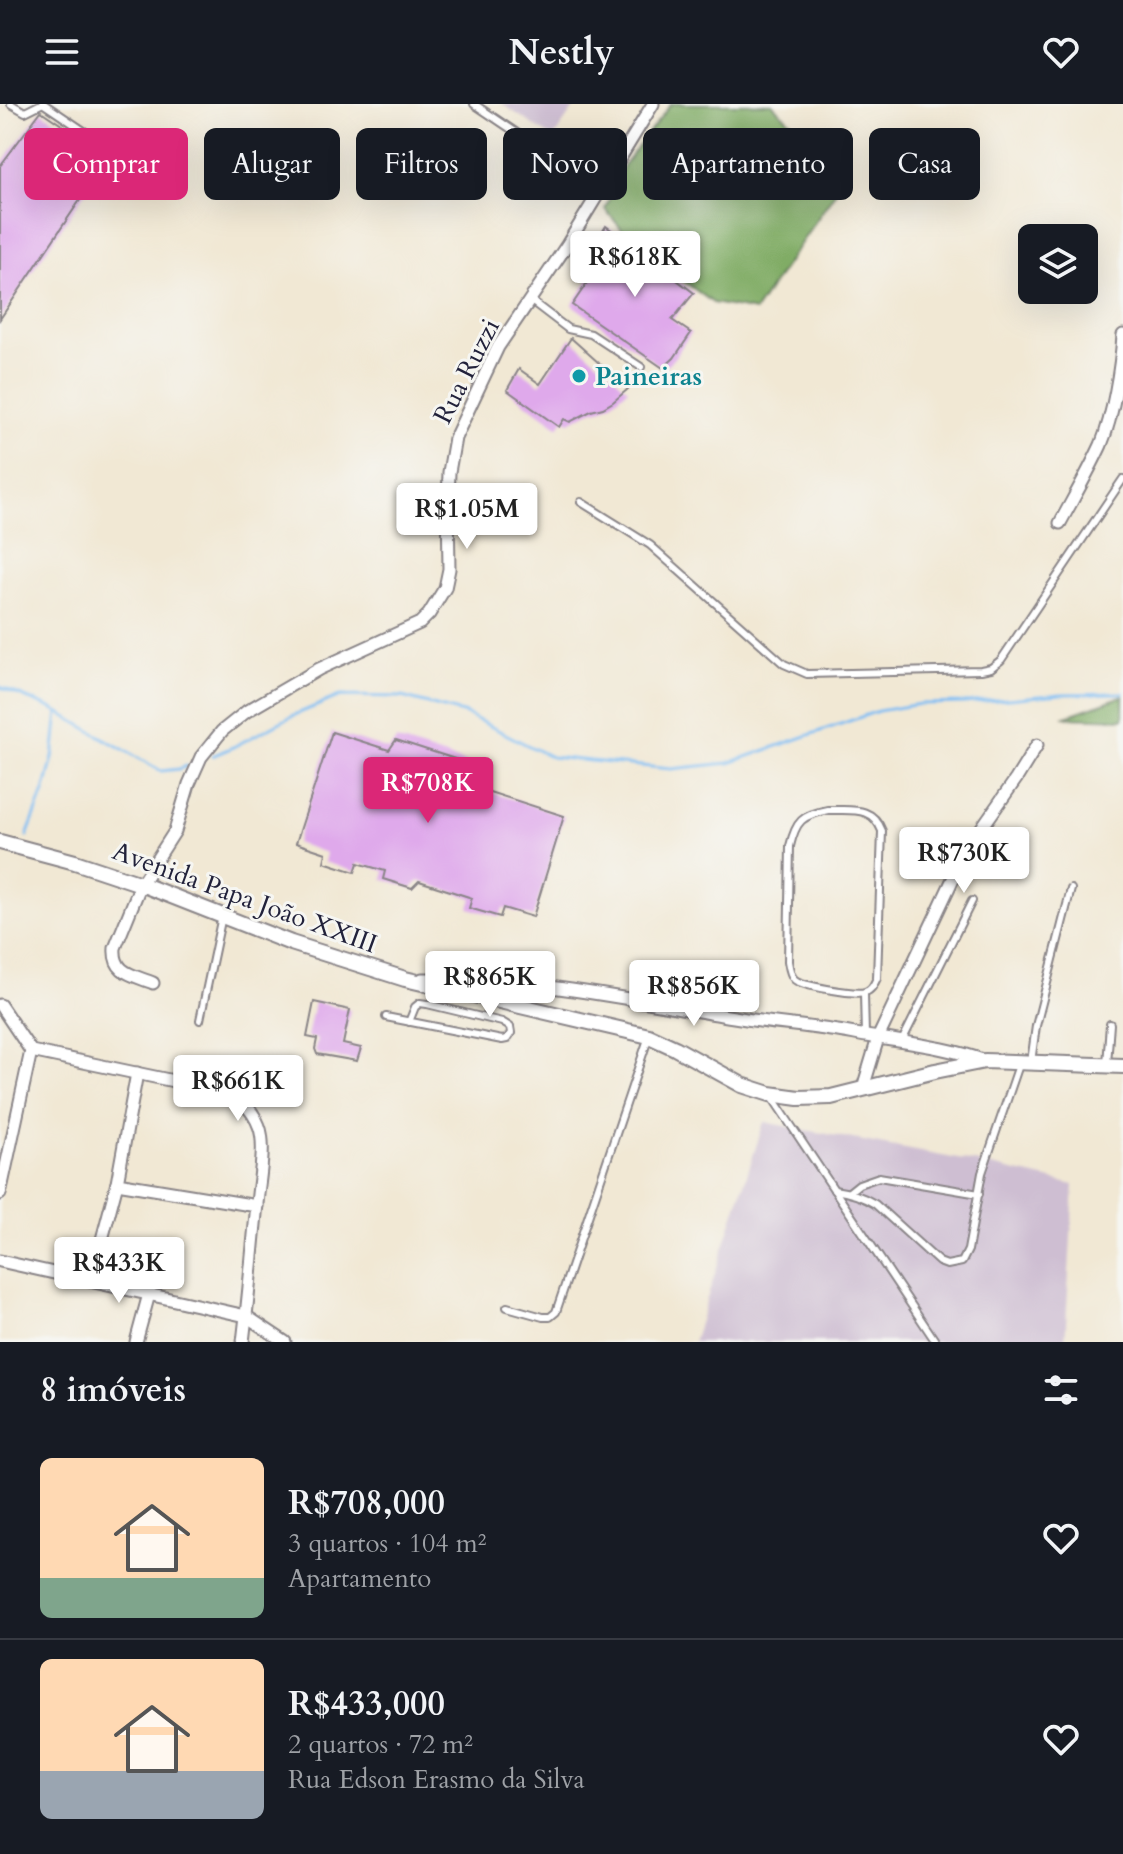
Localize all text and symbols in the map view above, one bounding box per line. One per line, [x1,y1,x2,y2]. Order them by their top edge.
text: Nestly [508,28,615,77]
icon: menu [40,30,84,74]
icon: heart [1039,30,1083,74]
chip: Comprar [24,128,188,200]
chip: Alugar [204,128,340,200]
chip: Filtros [356,128,487,200]
chip: Novo [503,128,627,200]
chip: Apartamento [643,128,853,200]
chip: Casa [869,128,980,200]
map controls [1018,224,1098,304]
button: layers [1018,224,1098,304]
pin: R$618K [570,231,700,299]
text: R$618K [588,239,682,274]
street label: Rua Ruzzi [425,313,508,430]
place label: Paineiras [595,359,702,394]
marker: Paineiras [570,367,588,385]
pin: R$1.05M [393,483,541,551]
text: R$1.05M [414,491,520,526]
pin: R$708K [363,757,493,825]
text: R$708K [381,765,475,800]
pin: R$730K [899,827,1029,895]
street label: Avenida Papa João XXIII [108,833,382,962]
text: R$730K [917,835,1011,870]
pin: R$865K [425,951,555,1019]
text: R$865K [443,959,537,994]
pin: R$856K [629,960,759,1028]
text: R$856K [647,968,741,1003]
pin: R$661K [173,1055,303,1123]
text: R$661K [191,1063,285,1098]
pin: R$433K [54,1237,184,1305]
text: R$433K [72,1245,166,1280]
text: 8 imóveis [40,1367,186,1413]
icon: filters [1039,1368,1083,1412]
text: R$708,000 [288,1480,445,1526]
icon: home [104,1490,200,1586]
icon: heart [1039,1516,1083,1560]
text: 3 quartos · 104 m² [288,1526,486,1561]
text: Apartamento [288,1561,431,1596]
text: R$433,000 [288,1681,445,1727]
icon: home [104,1691,200,1787]
icon: heart [1039,1717,1083,1761]
text: 2 quartos · 72 m² [288,1727,473,1762]
text: Rua Edson Erasmo da Silva [288,1762,585,1797]

